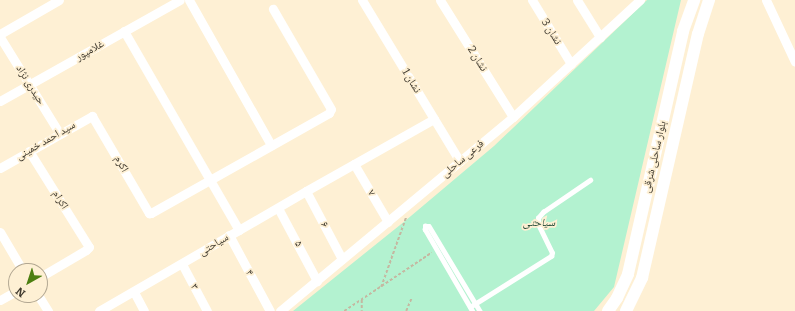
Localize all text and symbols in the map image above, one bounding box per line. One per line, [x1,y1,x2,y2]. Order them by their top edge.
street label: نشان 3 [538,17,564,47]
street label: غلامپور [73,38,107,64]
street label: نشان 2 [464,44,490,74]
street label: حیدری نژاد [13,63,47,107]
street label: نشان 1 [399,66,423,96]
street label: سید احمد خمینی [14,119,78,163]
street label: بلوار ساحلی شرقی [640,120,670,194]
street label: فرعی ساحلی [439,137,487,181]
street label: اکرم [111,153,131,175]
street label: اکرام [49,188,71,212]
street label: ۷ [364,188,378,198]
park label: سیاحتی [523,216,555,230]
street label: ۶ [317,220,331,230]
street label: سیاحتی [197,231,231,259]
street label: ۵ [291,239,305,249]
north arrow [8,263,48,303]
street label: ۴ [242,268,256,278]
street label: ۳ [187,282,201,292]
text: N [13,284,28,300]

